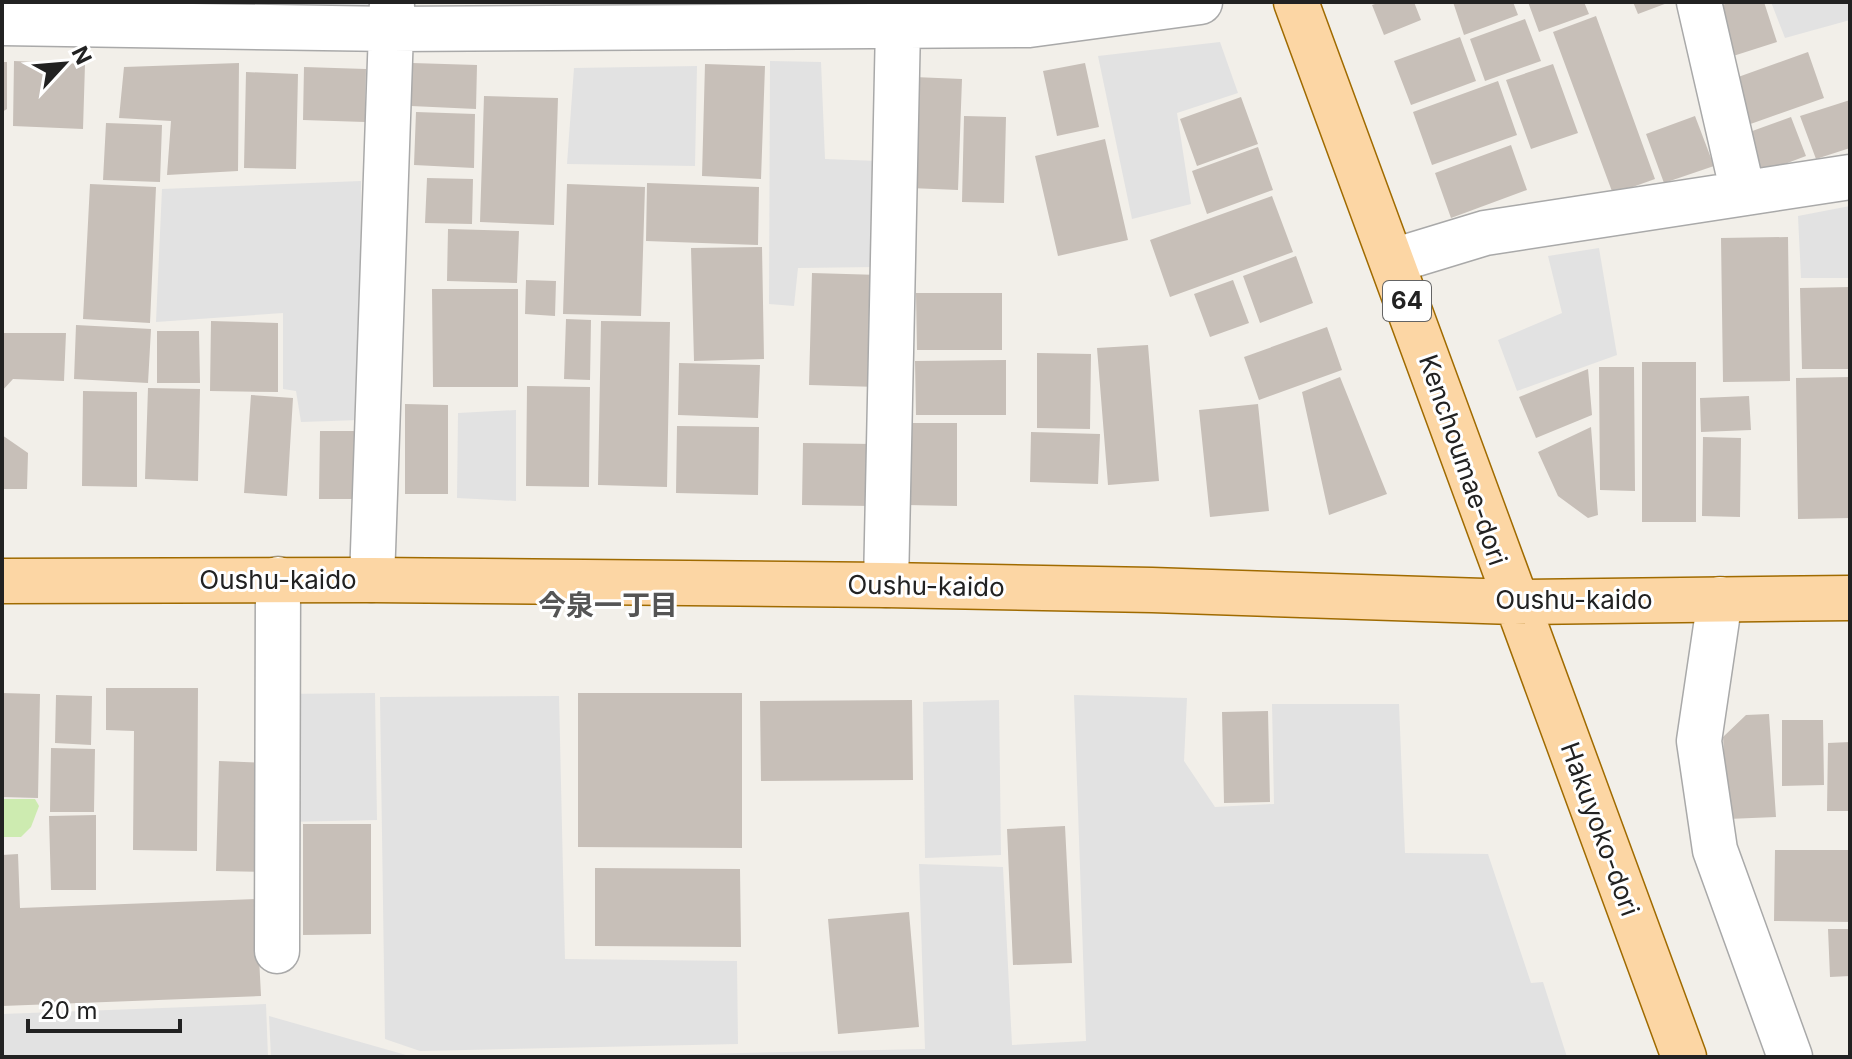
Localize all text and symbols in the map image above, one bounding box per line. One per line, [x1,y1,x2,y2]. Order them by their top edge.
north arrow [24,24,104,104]
text: N [67,42,97,68]
road number: 64 [1383,281,1431,321]
street label: Kenchoumae-dori [1413,350,1514,569]
street label: Oushu-kaido [199,564,357,595]
street label: Oushu-kaido [847,569,1005,602]
street label: Oushu-kaido [1495,584,1653,615]
district label: 今泉一丁目 [538,588,678,622]
street label: Hakuyoko-dori [1555,738,1646,920]
scale bar [28,983,180,1033]
text: 20 m [40,996,98,1025]

